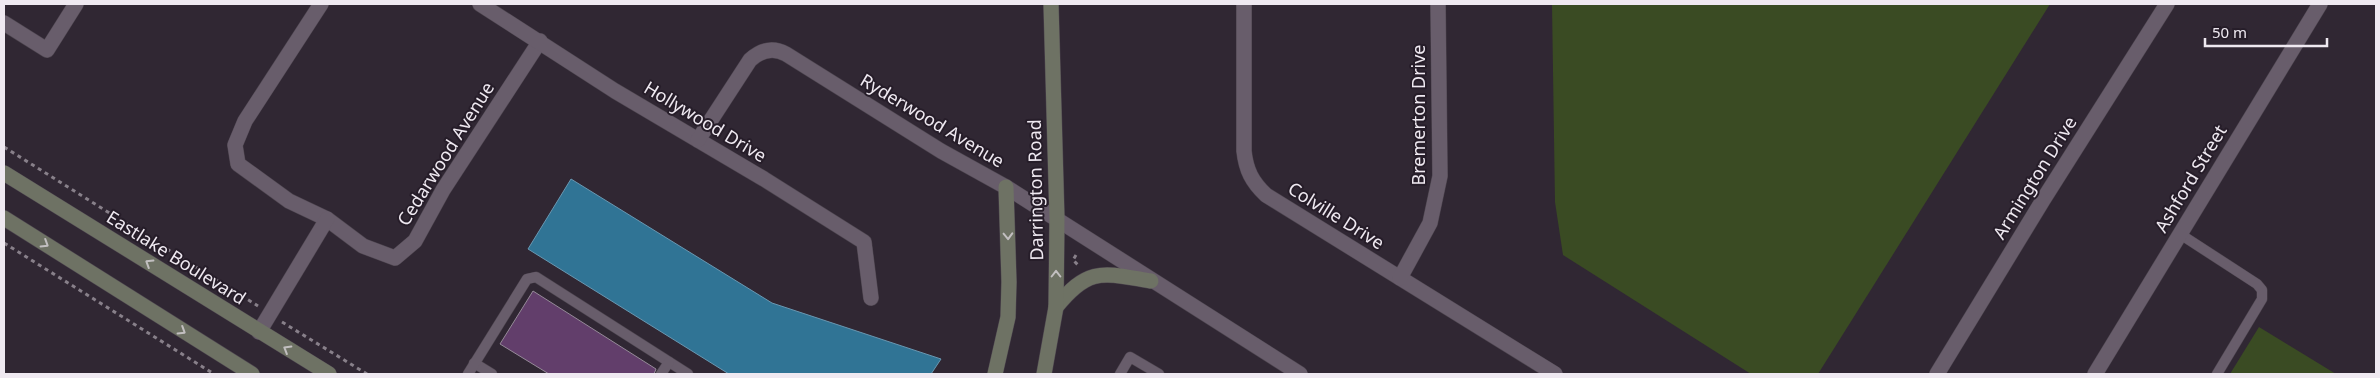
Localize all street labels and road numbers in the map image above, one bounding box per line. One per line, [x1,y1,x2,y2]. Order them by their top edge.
street label: Bremerton Drive [1406,44,1430,186]
street label: Ryderwood Avenue [856,68,1009,173]
street label: Hollywood Drive [640,75,771,167]
street label: Cedarwood Avenue [391,77,499,230]
street label: Armington Drive [1987,112,2082,243]
street label: Darrington Road [1022,119,1048,261]
street label: Ashford Street [2149,120,2232,237]
street label: Colville Drive [1284,176,1389,254]
street label: Eastlake Boulevard [102,205,251,310]

